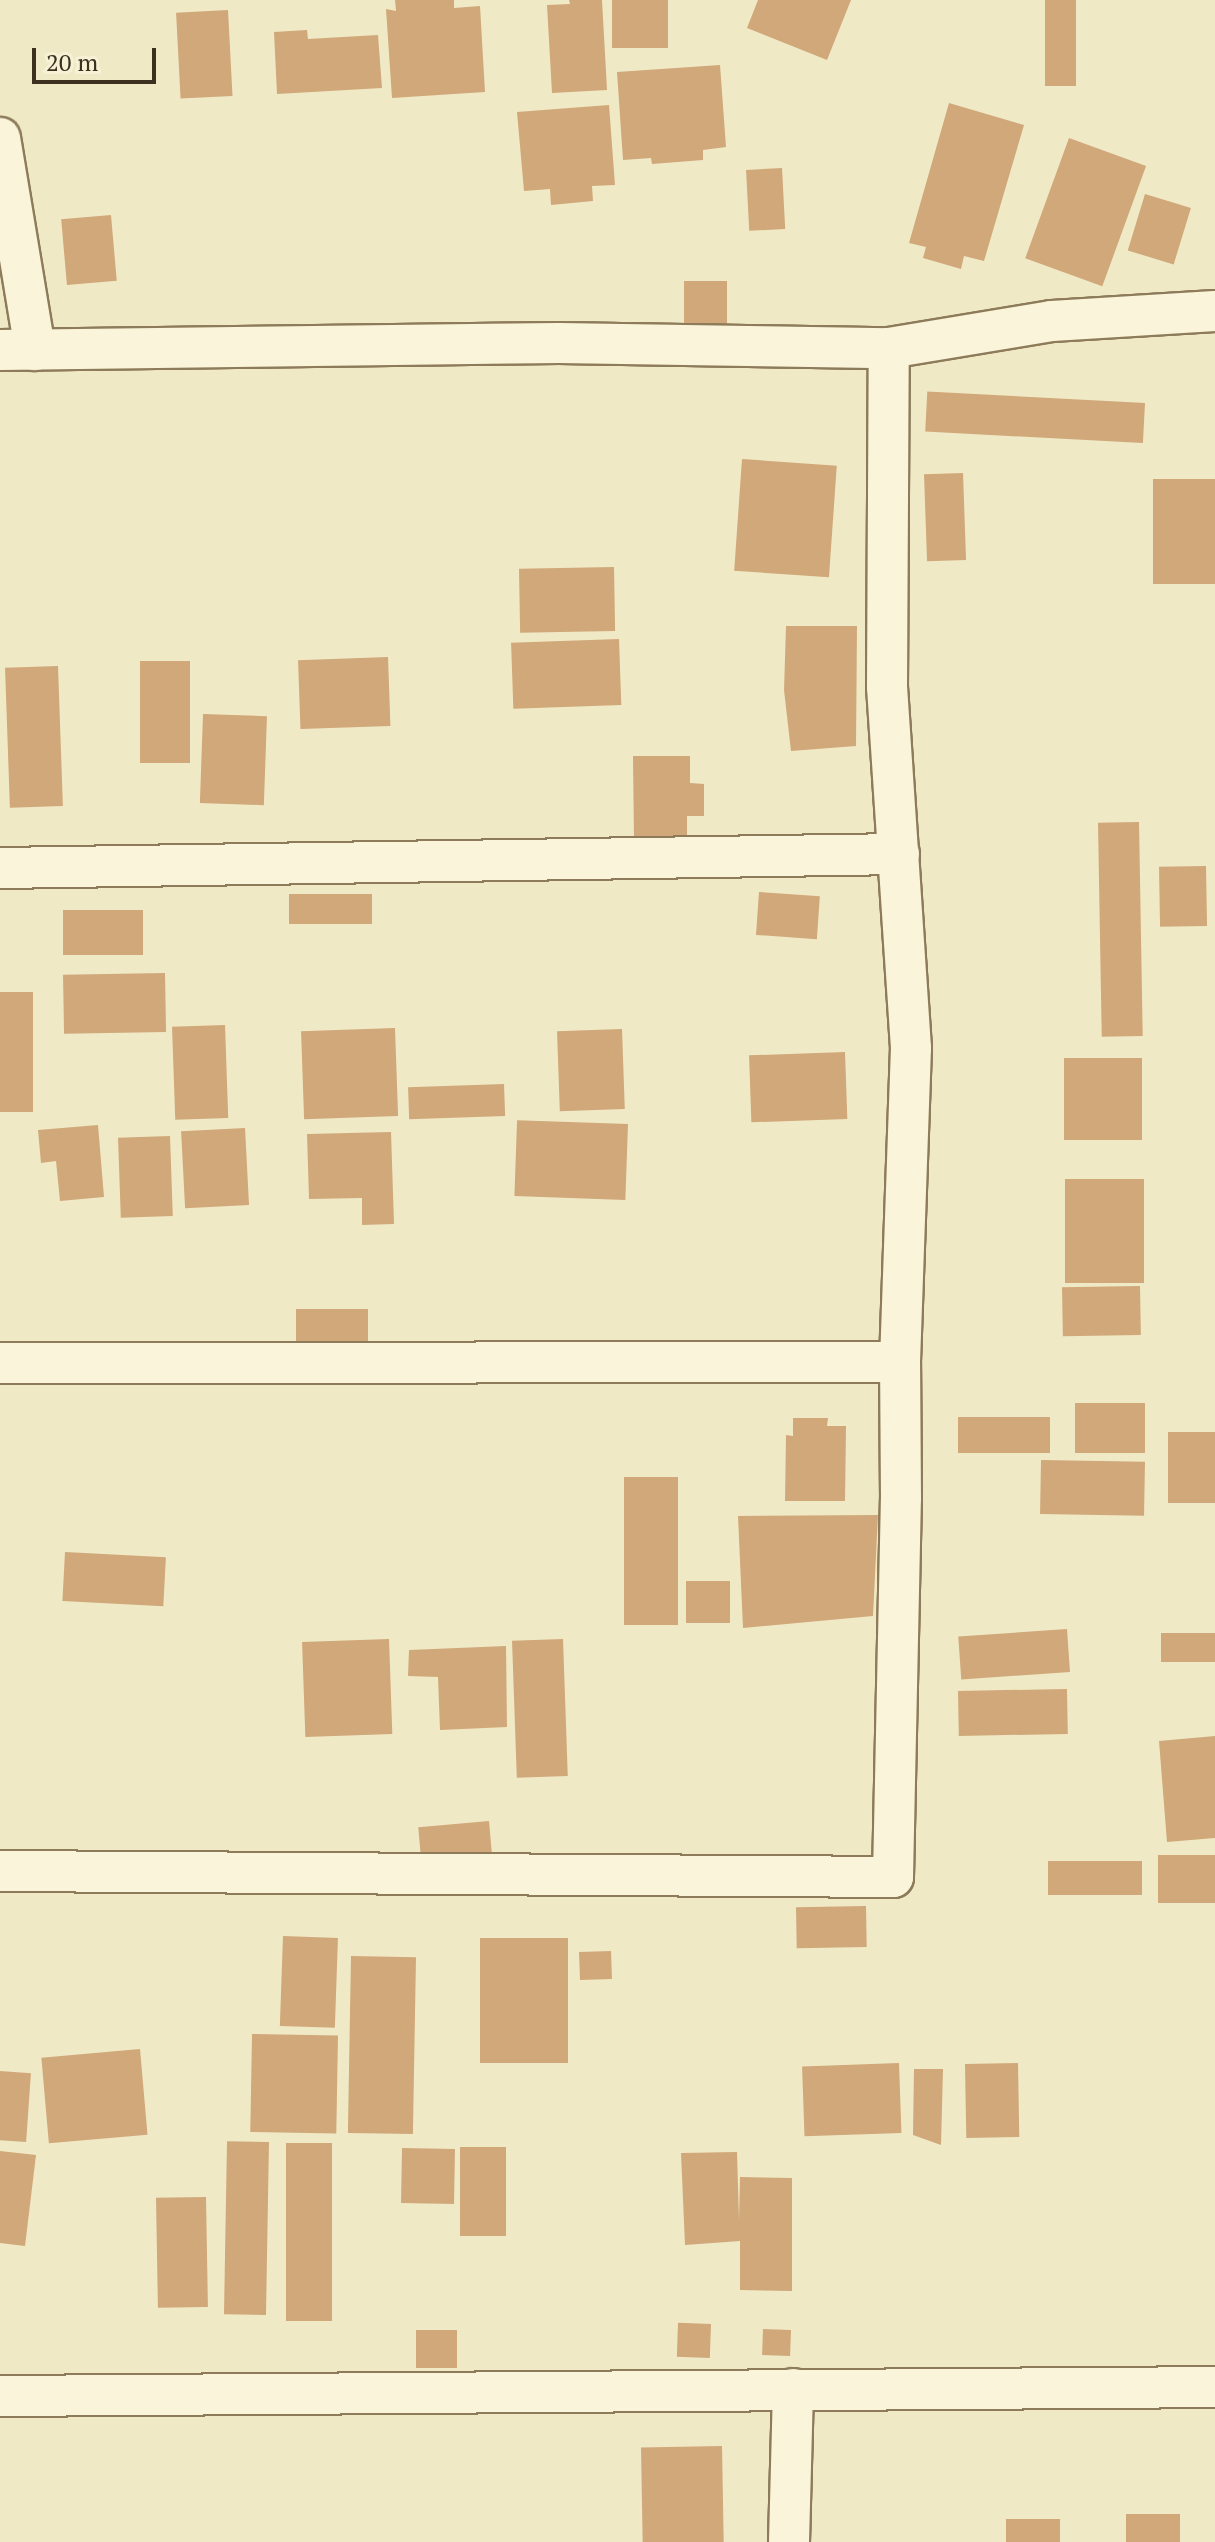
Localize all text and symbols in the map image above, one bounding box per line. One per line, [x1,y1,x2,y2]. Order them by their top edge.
scale bar [36,32,160,82]
text: 20 m [46,46,98,78]

